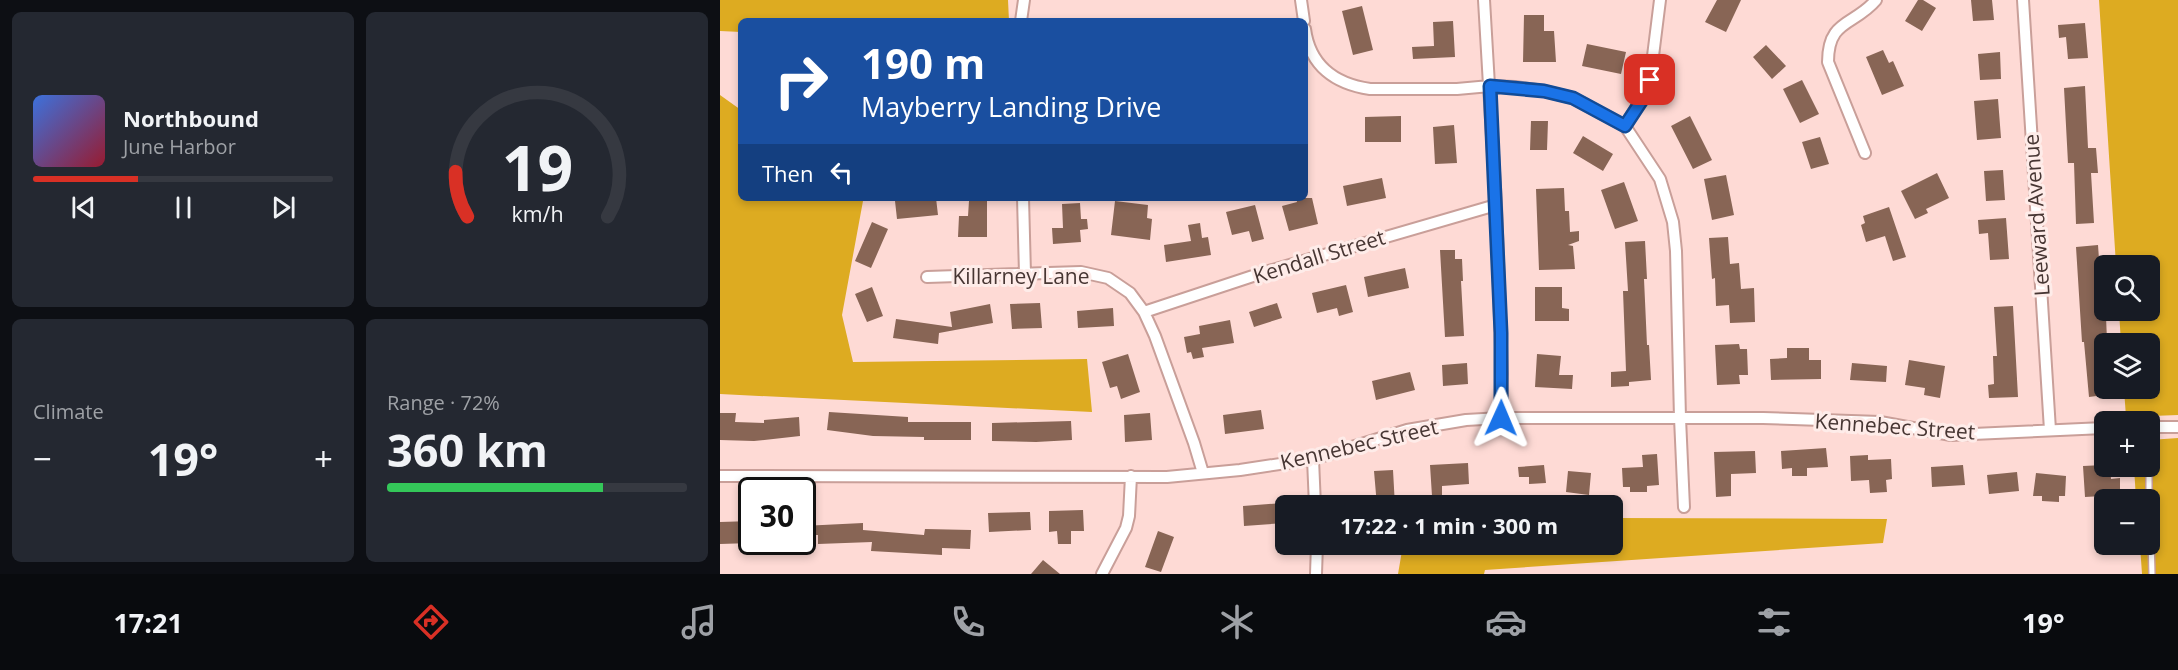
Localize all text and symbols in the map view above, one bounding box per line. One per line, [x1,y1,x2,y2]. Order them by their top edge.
text: 190 m [861,34,985,91]
icon: right [762,42,840,120]
pin [1624,54,1675,105]
icon: arrive [1633,63,1666,96]
text: Mayberry Landing Drive [861,88,1161,125]
text: Northbound [123,103,259,133]
text: 19 [501,124,573,209]
text: June Harbor [123,133,236,160]
street label: Leeward Avenue [2016,133,2056,297]
icon: left [825,156,858,189]
text: Then [762,158,813,188]
icon: previous [67,191,100,224]
icon: pause [167,191,200,224]
icon: next [267,191,300,224]
text: km/h [511,199,563,228]
street label: Kendall Street [1250,223,1388,289]
map controls [2094,255,2160,555]
button: search [2094,255,2160,321]
street label: Killarney Lane [953,262,1089,290]
button: layers [2094,333,2160,399]
position arrow [1469,386,1533,450]
text: Range · 72% [387,389,500,416]
text: Climate [33,398,104,425]
street label: Kennebec Street [1814,406,1976,446]
button: + [2094,411,2160,477]
street label: Kennebec Street [1277,412,1441,476]
text: 360 km [387,419,548,480]
text: 19° [148,428,218,489]
text: − [33,436,52,481]
text: + [314,436,333,481]
speed limit sign: 30 [738,477,816,555]
button: − [2094,489,2160,555]
text: 17:22 · 1 min · 300 m [1340,510,1558,540]
icon: directions [410,601,452,643]
icon: music [678,601,720,643]
icon: phone [947,601,989,643]
icon: climate [1216,601,1258,643]
icon: car [1485,601,1527,643]
icon: filters [1753,601,1795,643]
text: 17:21 [113,604,183,641]
text: 19° [2022,604,2065,641]

